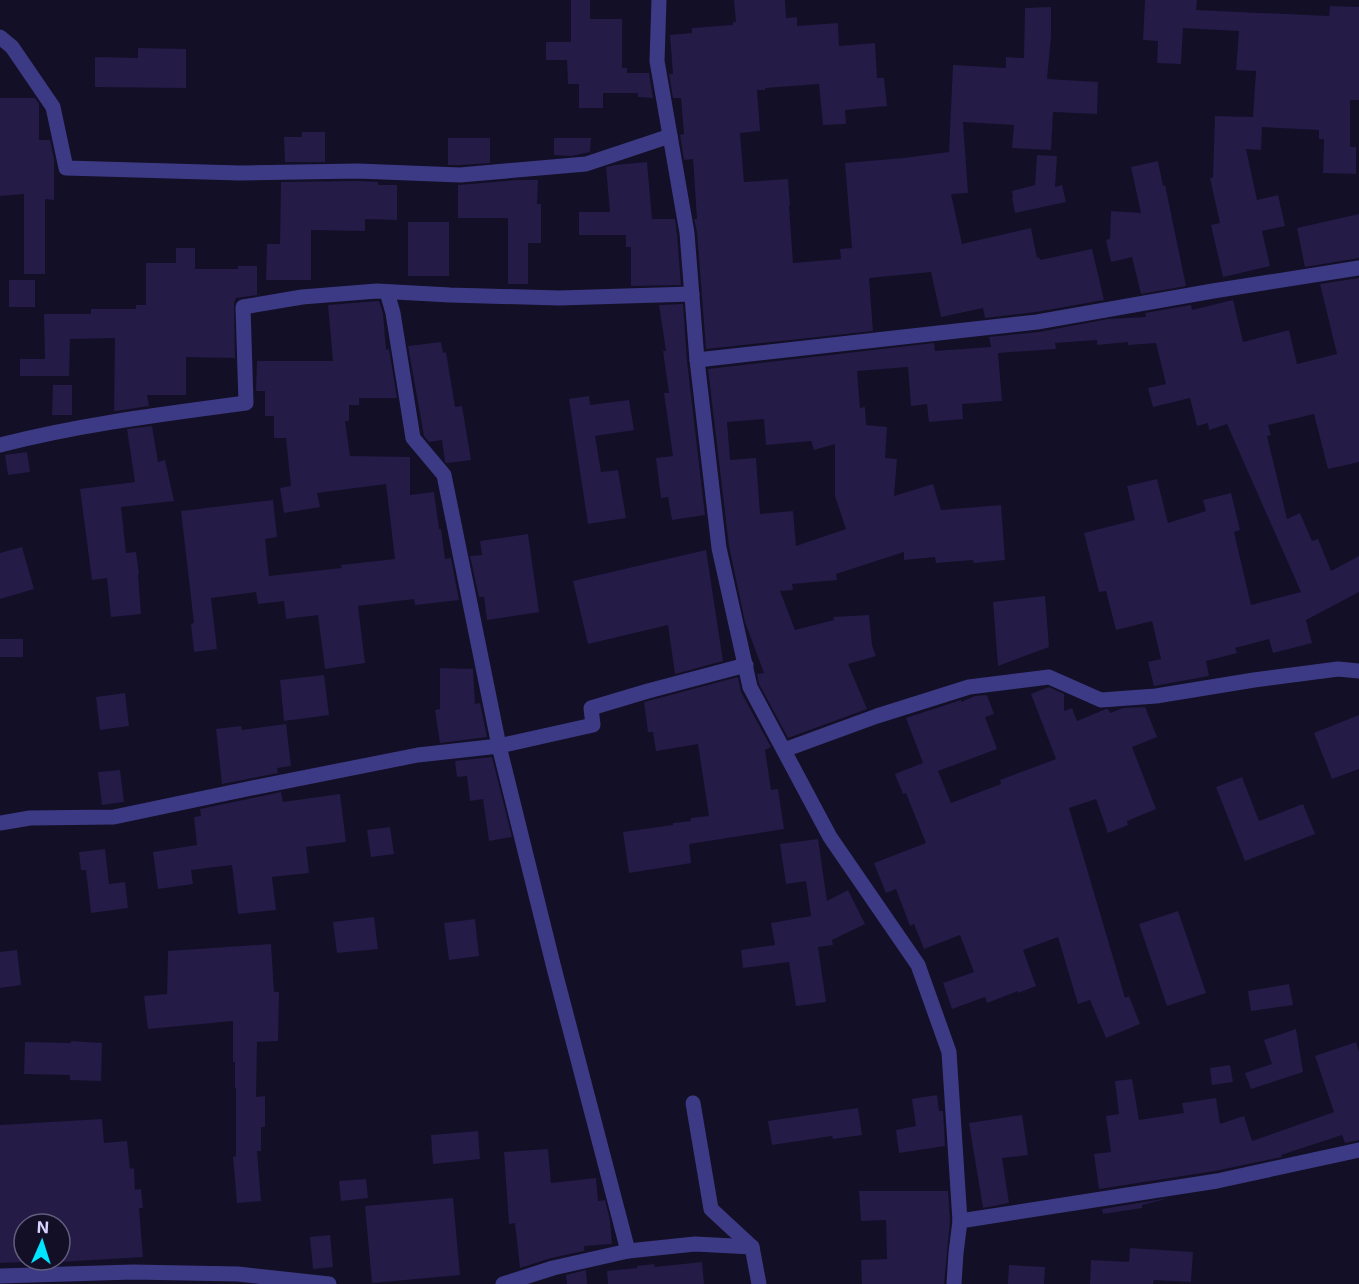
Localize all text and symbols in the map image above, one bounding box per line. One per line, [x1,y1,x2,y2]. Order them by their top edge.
north arrow [12,1212,72,1272]
text: N [36,1217,49,1237]

